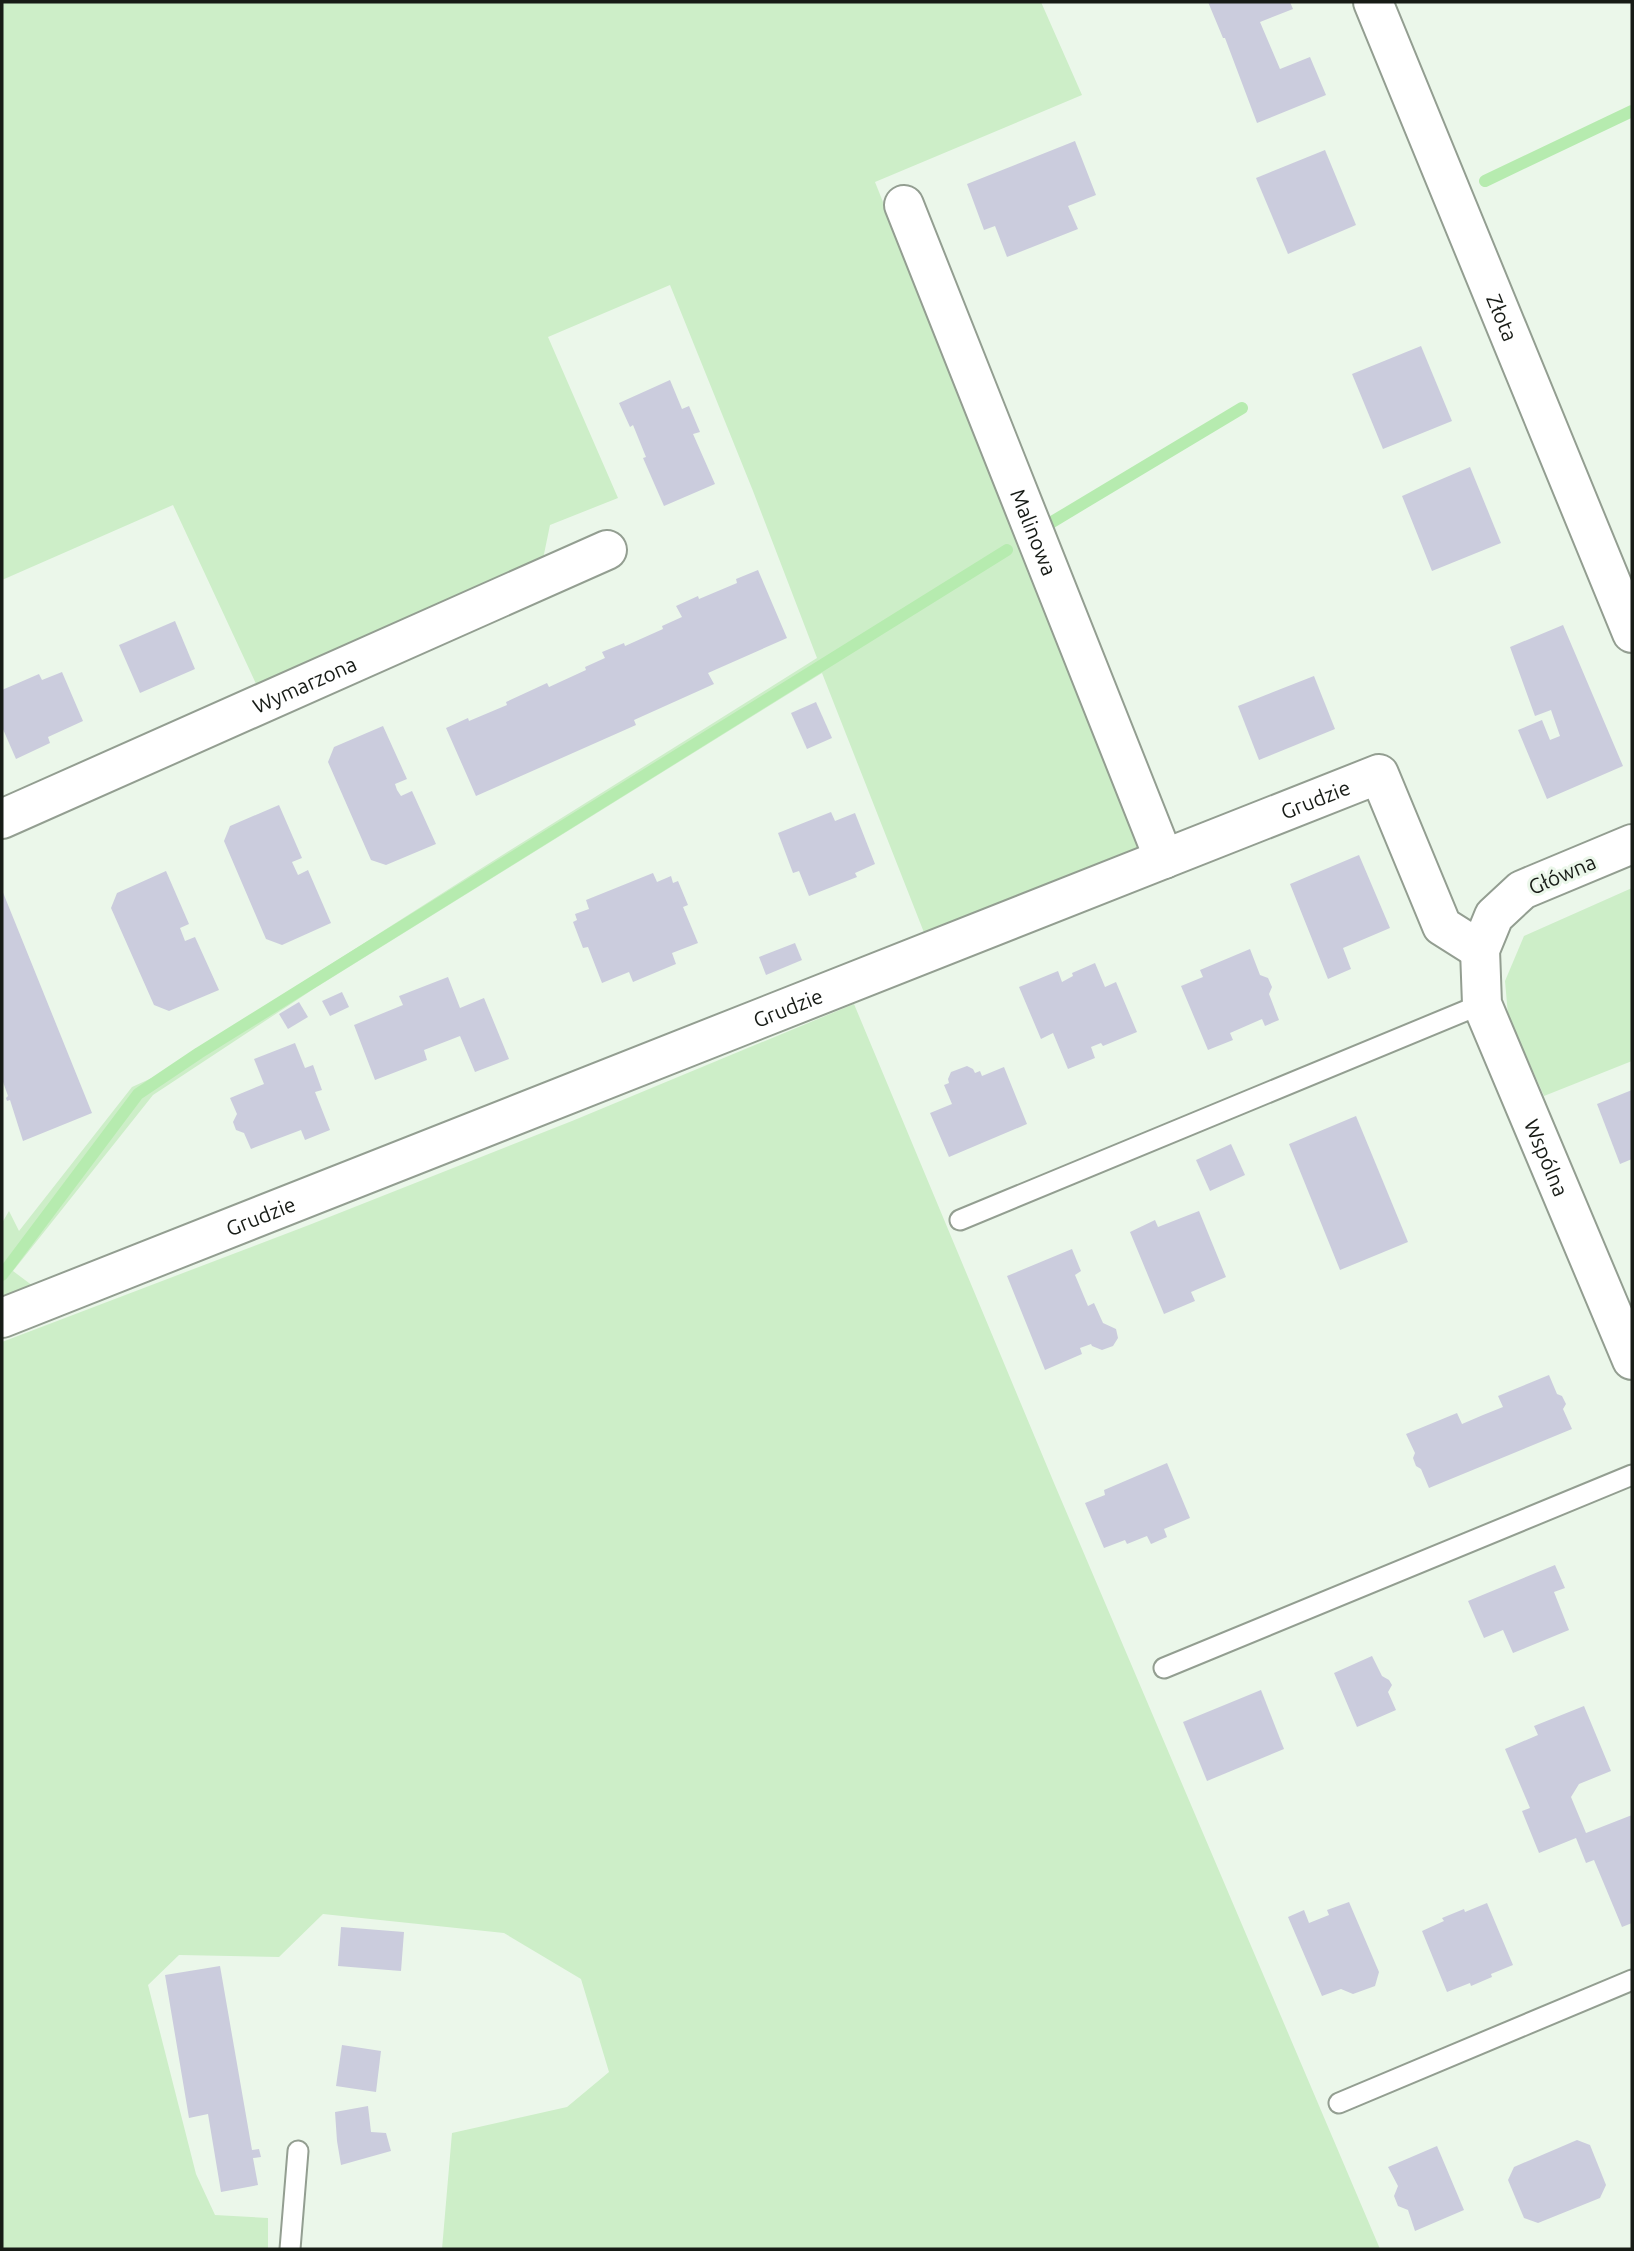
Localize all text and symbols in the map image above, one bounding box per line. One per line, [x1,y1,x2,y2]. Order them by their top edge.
street label: Złota [1482,290,1523,345]
street label: Malinowa [1006,485,1062,579]
street label: Wymarzona [249,651,360,718]
street label: Grudzie [1277,775,1353,824]
street label: Główna [1525,849,1599,899]
street label: Grudzie [750,983,826,1032]
street label: Wspólna [1520,1116,1574,1200]
street label: Grudzie [222,1191,299,1240]

